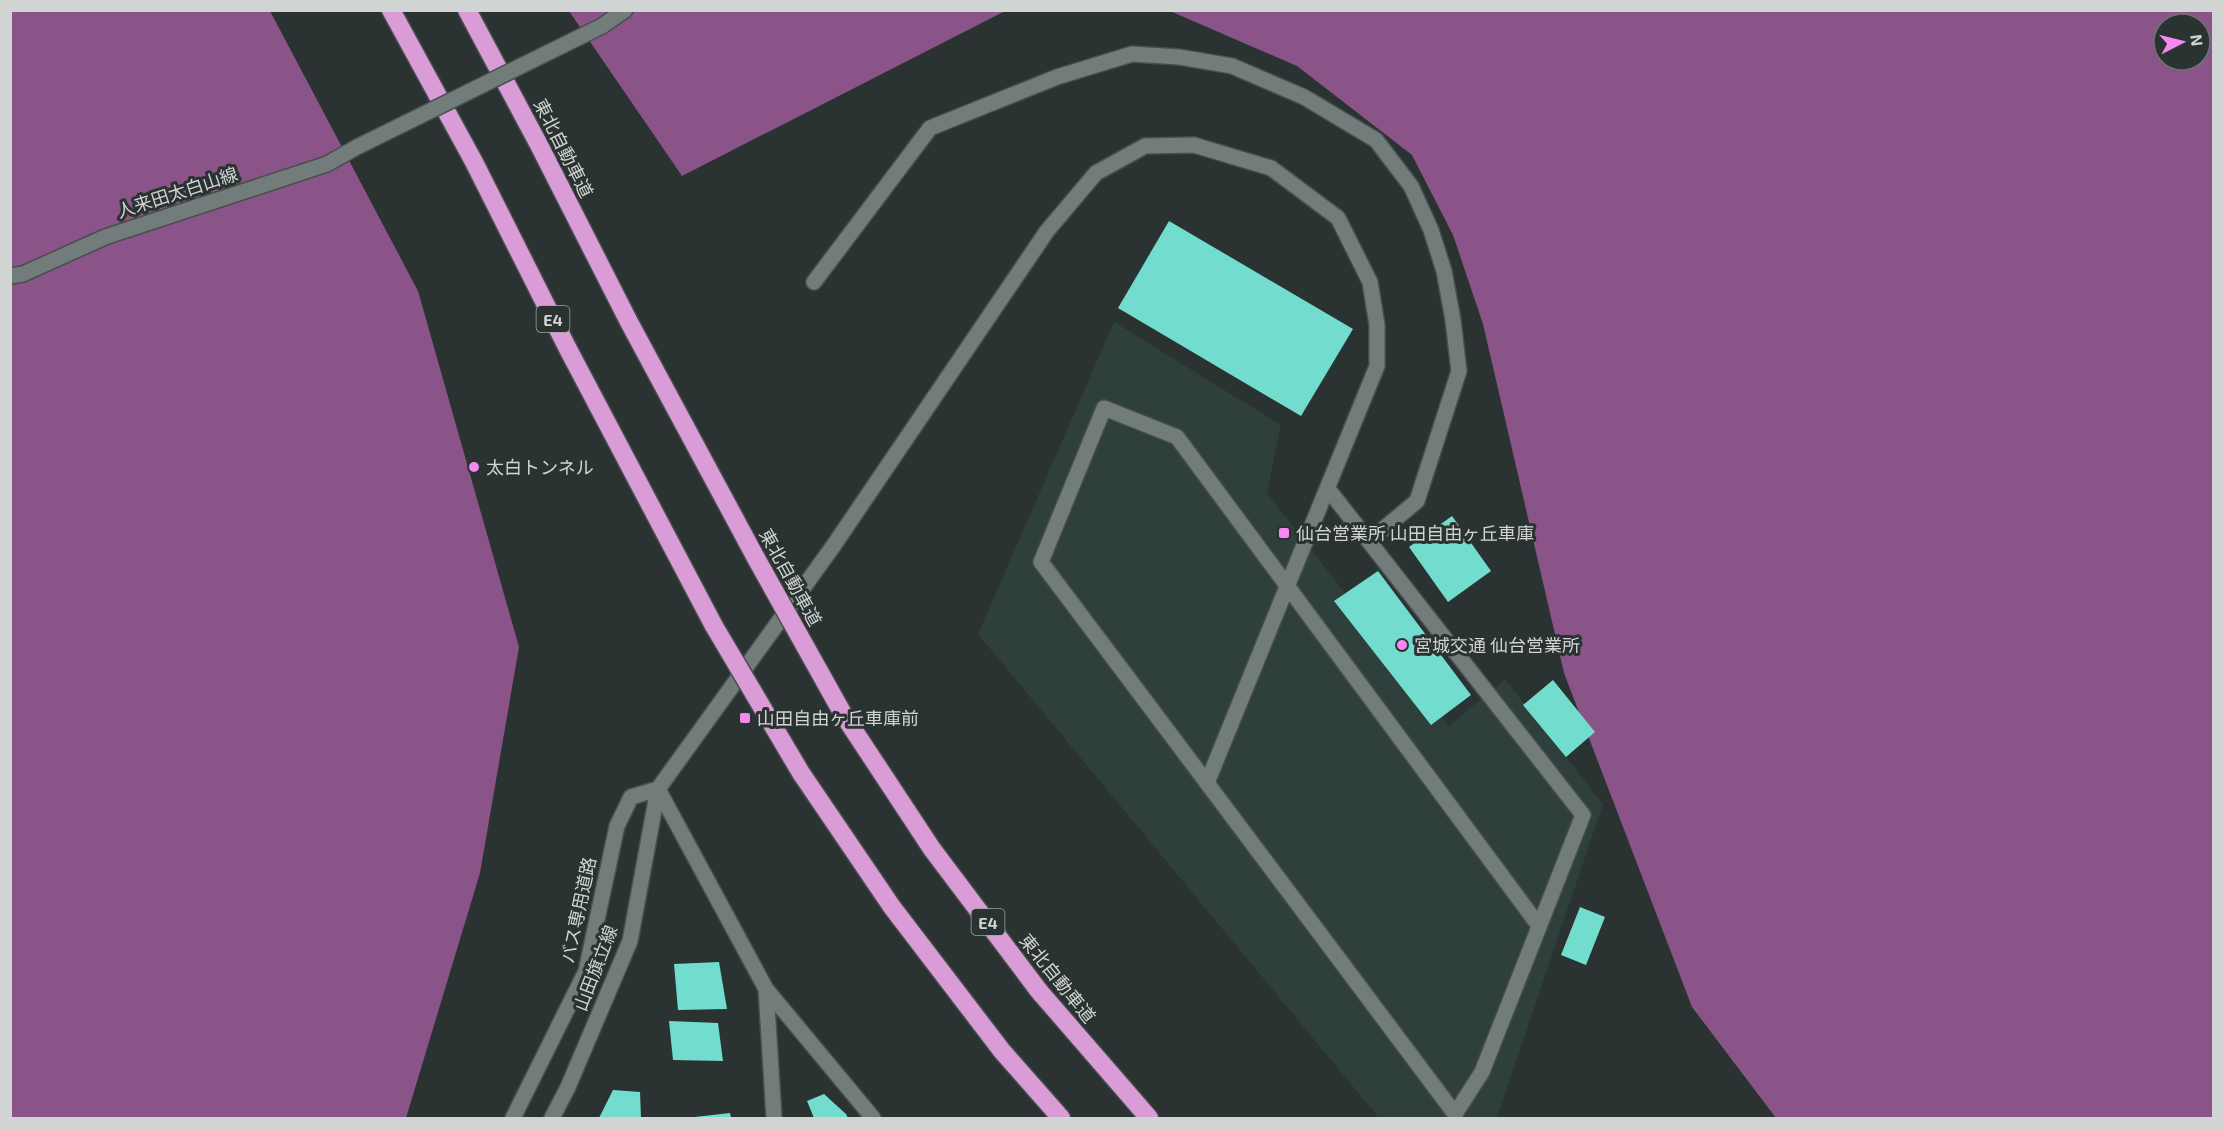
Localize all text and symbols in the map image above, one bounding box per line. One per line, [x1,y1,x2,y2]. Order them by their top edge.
north arrow [2152,12,2212,72]
text: N [2187,33,2208,47]
street label: 東北自動車道 [530,95,598,201]
street label: 人来田太白山線 [114,162,240,222]
road number: E4 [536,306,570,332]
place label: 太白トンネル [486,456,594,478]
marker: 太白トンネル [467,460,481,474]
place label: 仙台営業所 山田自由ヶ丘車庫 [1296,522,1534,544]
street label: 東北自動車道 [755,524,827,630]
marker: 仙台営業所 山田自由ヶ丘車庫 [1277,526,1291,540]
place label: 宮城交通 仙台営業所 [1414,634,1580,656]
marker: 宮城交通 仙台営業所 [1395,638,1409,652]
place label: 山田自由ヶ丘車庫前 [757,707,919,729]
marker: 山田自由ヶ丘車庫前 [738,711,752,725]
street label: バス専用道路 [556,855,600,965]
road number: E4 [972,909,1004,935]
street label: 山田旗立線 [569,922,621,1014]
street label: 東北自動車道 [1015,929,1101,1027]

